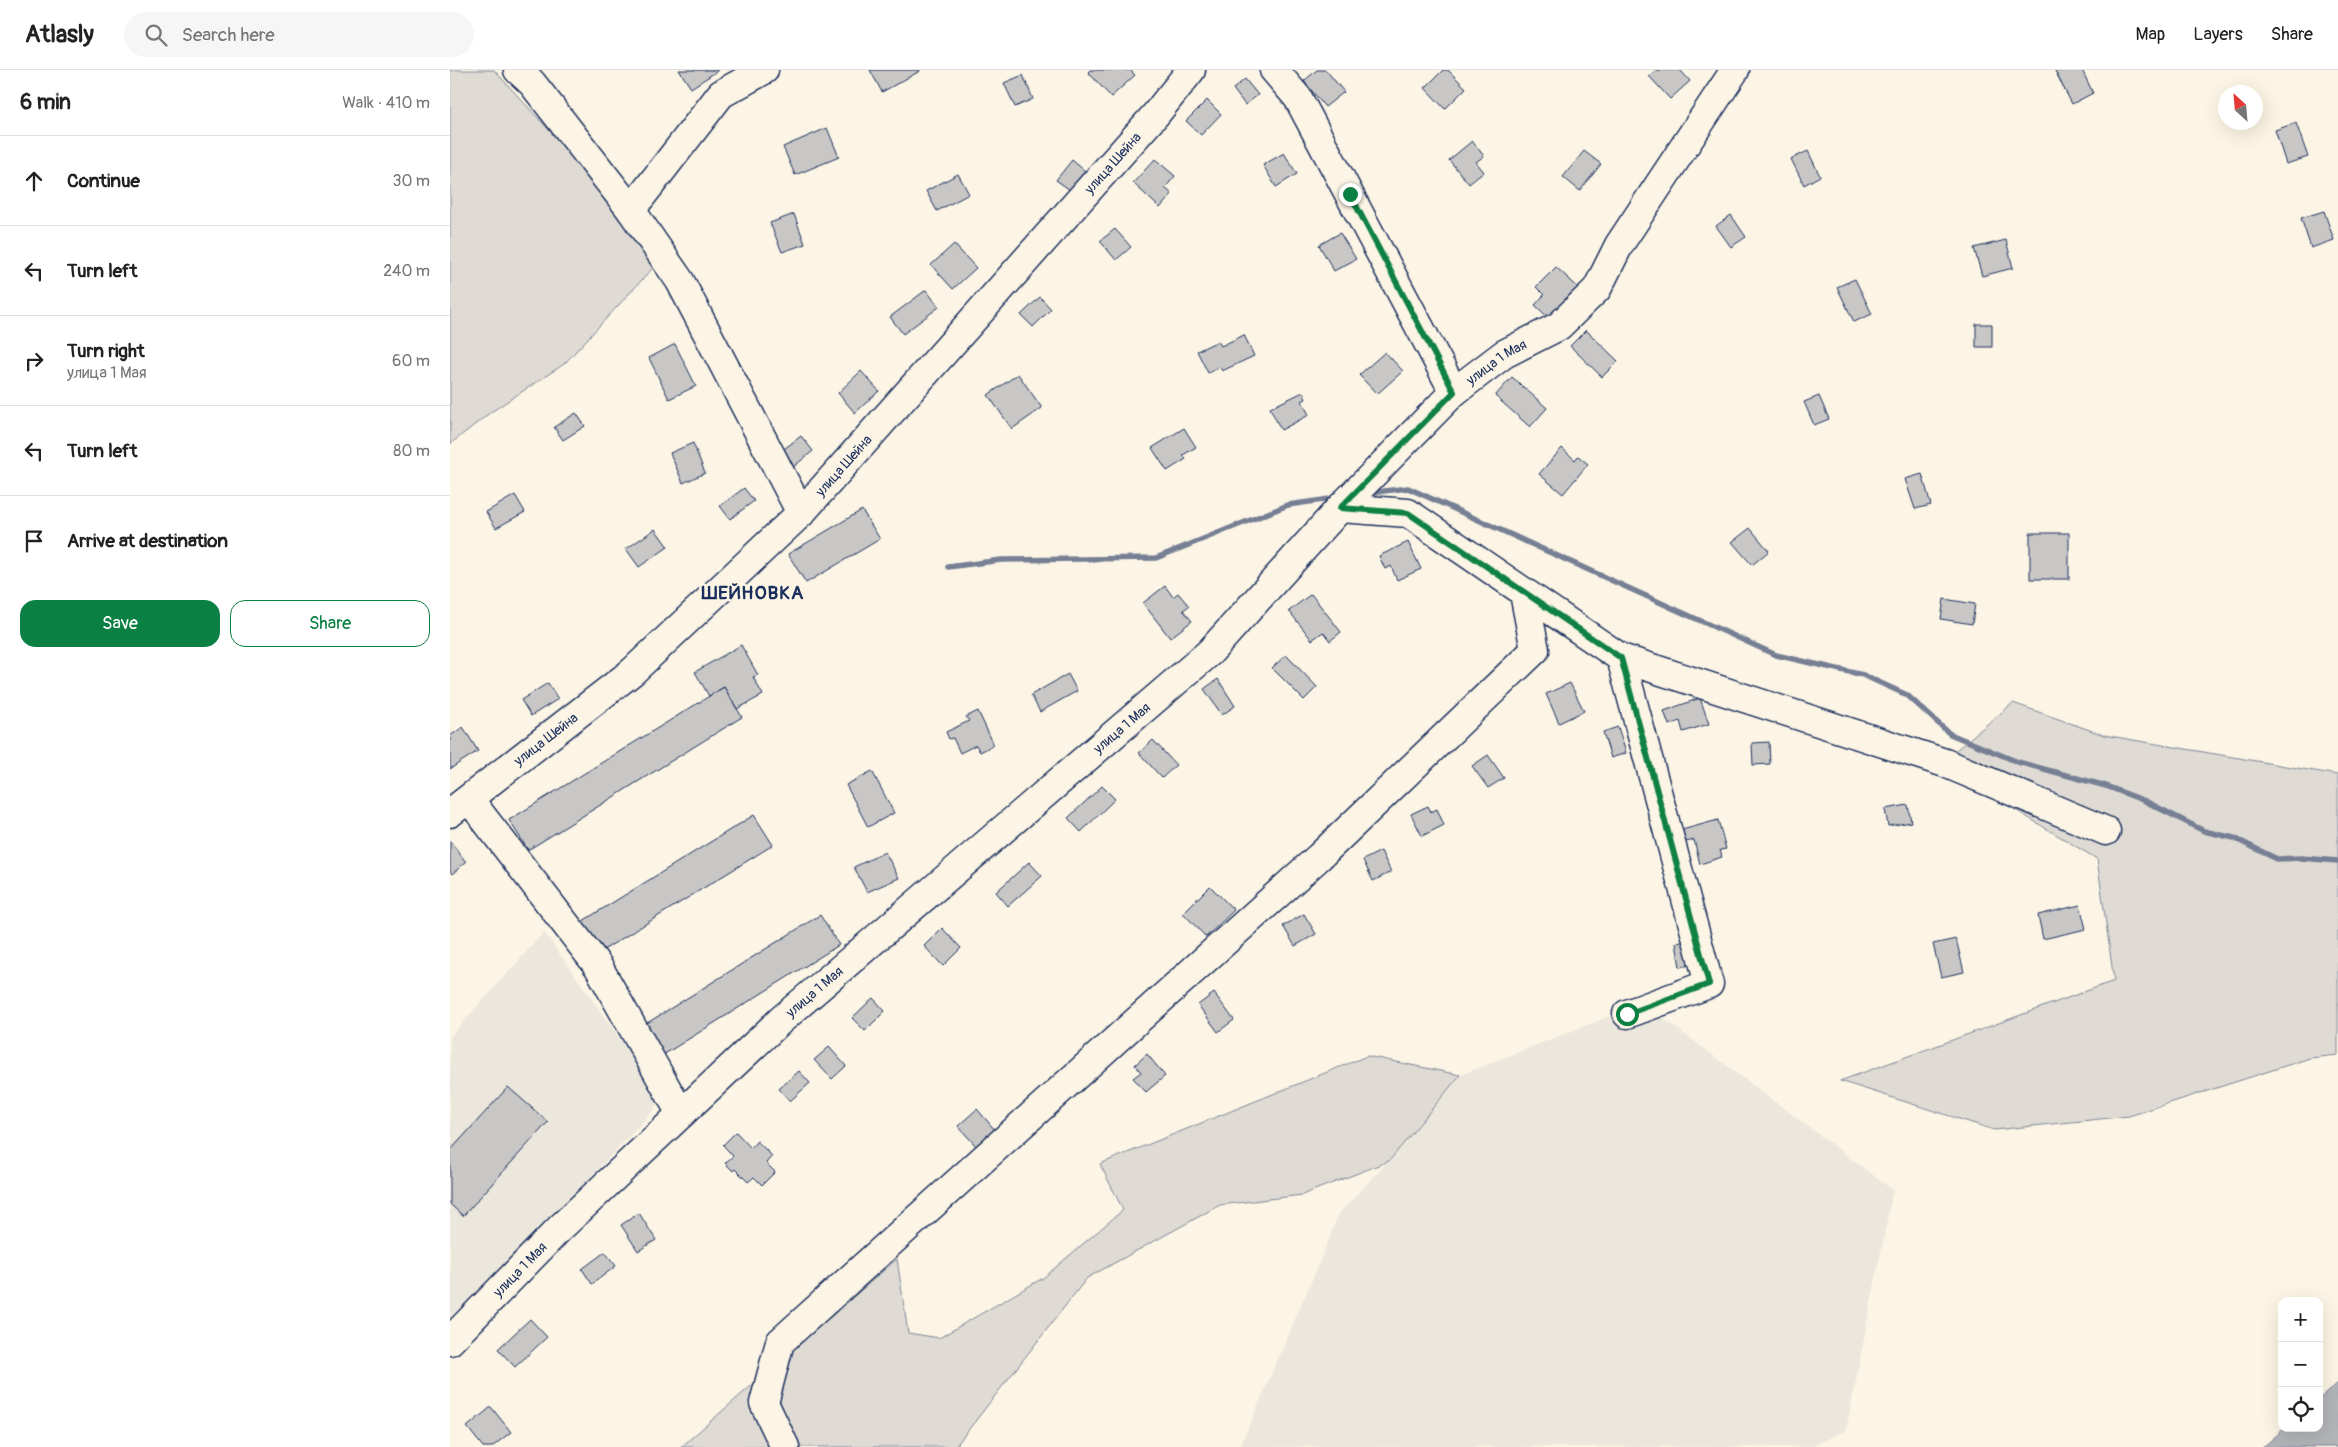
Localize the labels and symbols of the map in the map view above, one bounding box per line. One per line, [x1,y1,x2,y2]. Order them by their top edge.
north arrow [2218,85,2263,130]
street label: улица Шейна [1080,129,1144,198]
route end [1339,183,1362,206]
street label: улица 1 Мая [1462,336,1529,389]
street label: улица Шейна [811,431,875,500]
district label: ШЕЙНОВКА [701,581,804,605]
street label: улица 1 Мая [1089,699,1154,758]
street label: улица Шейна [509,709,581,770]
street label: улица 1 Мая [782,962,846,1021]
route start [1616,1003,1639,1026]
street label: улица 1 Мая [489,1238,550,1301]

